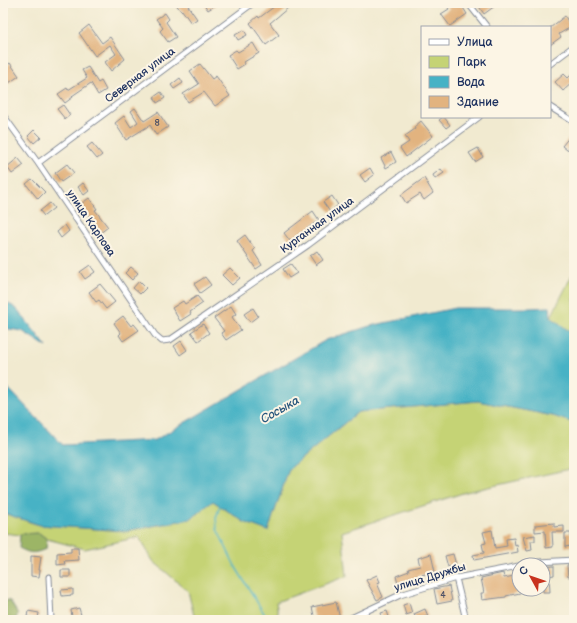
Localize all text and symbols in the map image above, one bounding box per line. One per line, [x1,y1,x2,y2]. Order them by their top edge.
legend [421,26,551,118]
text: Улица [457,35,493,50]
street label: Северная улица [103,44,178,105]
text: Парк [457,55,487,70]
text: Вода [457,75,485,90]
text: Здание [457,95,499,110]
house number: 8 [154,118,160,129]
street label: улица Карпова [64,187,118,259]
street label: Курганная улица [278,194,357,256]
water label: Сосыка [258,393,302,427]
north arrow [511,557,551,597]
street label: улица Дружбы [393,560,467,594]
text: С [516,564,531,578]
house number: 4 [440,590,446,601]

